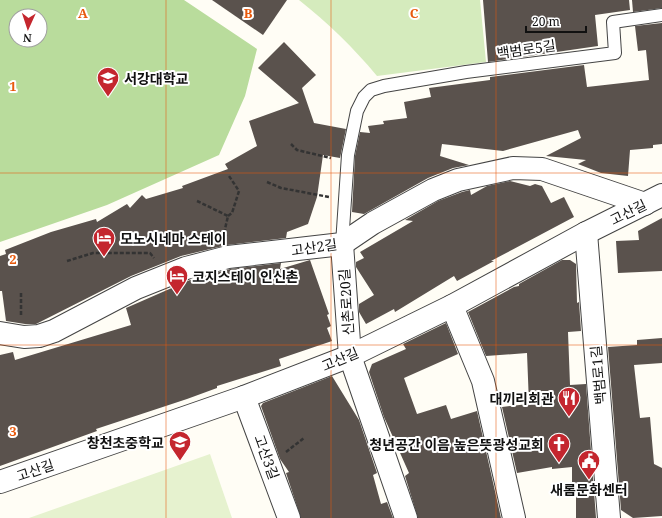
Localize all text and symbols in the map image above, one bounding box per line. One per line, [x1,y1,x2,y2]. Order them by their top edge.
text: A [78,4,88,22]
text: B [244,4,253,22]
text: C [410,4,419,22]
north arrow [8,8,48,48]
scale bar [526,8,586,34]
text: 20 m [532,13,560,30]
text: N [22,31,32,46]
street label: 백범로5길 [495,35,557,63]
school or university icon: 서강대학교 [95,65,121,98]
place label: 서강대학교 [124,69,189,88]
text: 1 [9,77,17,95]
street label: 고산길 [606,195,650,229]
hotel icon: 모노시네마 스테이 [91,225,117,258]
place label: 모노시네마 스테이 [120,229,227,248]
street label: 고산2길 [290,234,338,260]
text: 2 [9,250,17,268]
hotel icon: 코지스테이 인신촌 [164,263,190,296]
place label: 코지스테이 인신촌 [192,267,299,286]
street label: 신촌로20길 [334,268,358,336]
street label: 고산길 [319,343,361,375]
street label: 백범로1길 [586,345,610,405]
restaurant icon: 대끼리회관 [556,385,582,418]
place label: 대끼리회관 [490,389,554,408]
text: 3 [9,422,17,440]
school or university icon: 창천초중학교 [167,429,193,462]
church icon: 청년공간 이음 높은뜻광성교회 [546,431,572,464]
street label: 고산3길 [250,432,284,482]
place label: 창천초중학교 [87,433,164,452]
place label: 청년공간 이음 높은뜻광성교회 [369,435,544,454]
public building icon: 새롬문화센터 [576,448,602,481]
street label: 고산길 [14,455,56,485]
place label: 새롬문화센터 [550,480,628,499]

